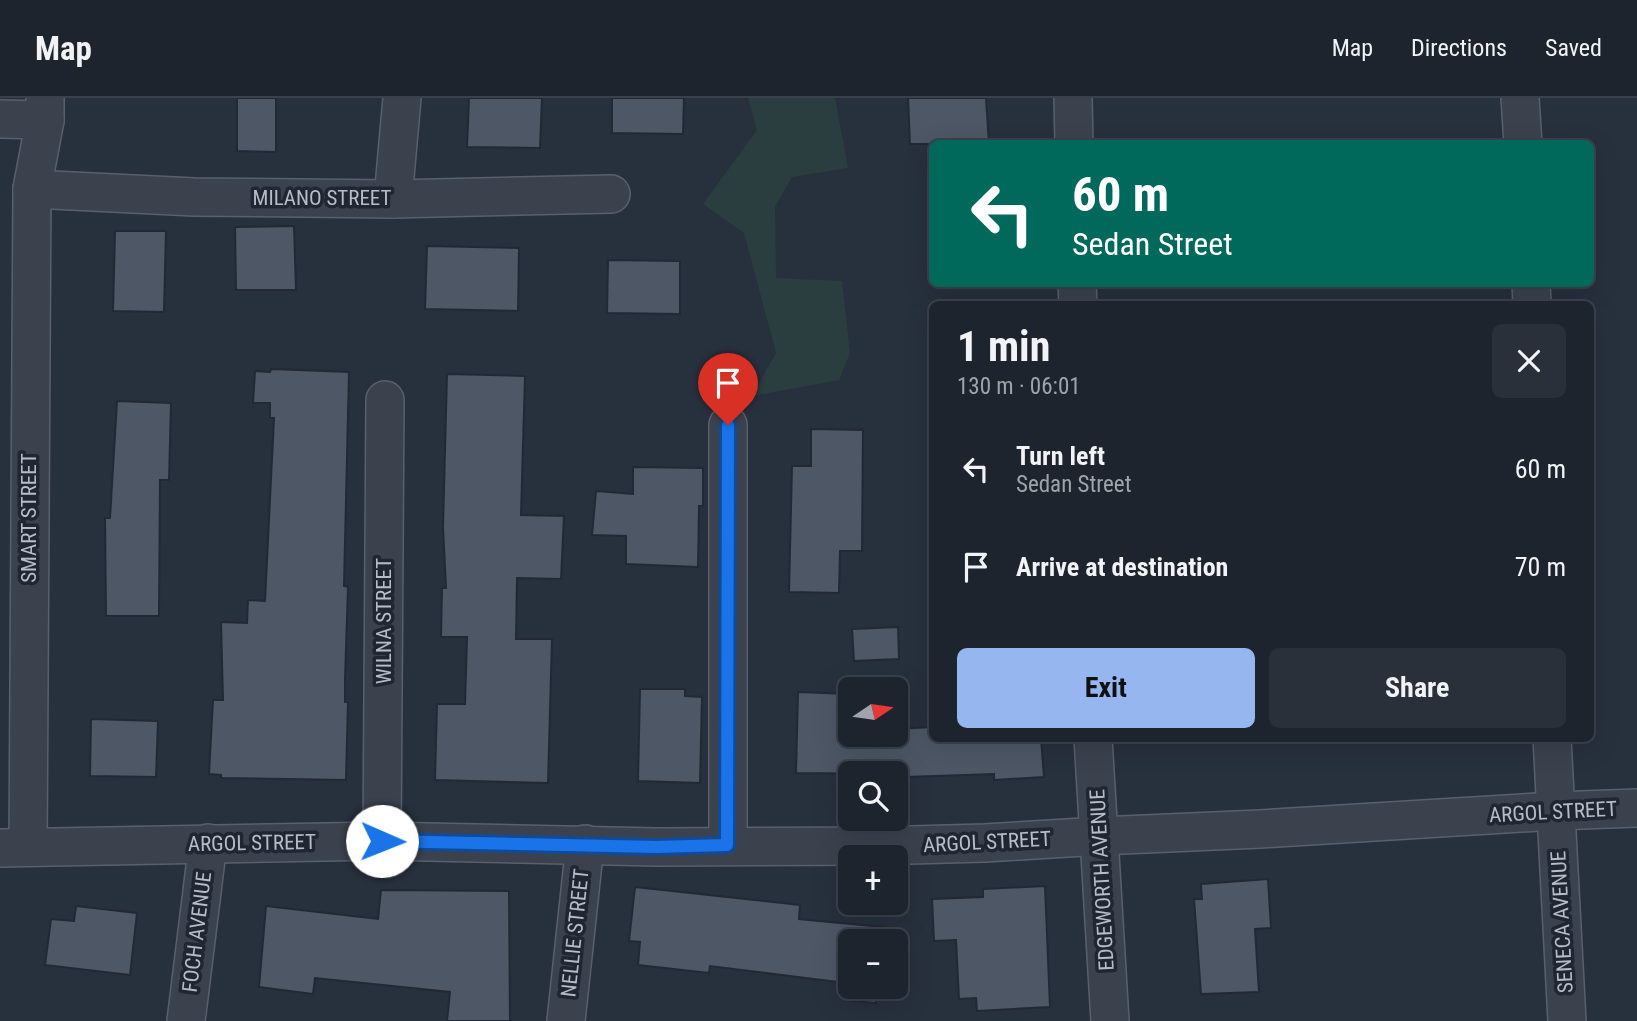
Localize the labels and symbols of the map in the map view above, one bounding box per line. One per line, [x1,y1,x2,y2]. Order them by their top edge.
street label: MILANO STREET [253,186,391,210]
pin [698,353,758,425]
street label: SMART STREET [17,453,41,583]
street label: WILNA STREET [372,558,396,684]
north arrow [838,677,908,747]
street label: EDGEWORTH AVENUE [1085,789,1119,971]
street label: ARGOL STREET [1488,797,1618,827]
position arrow [345,804,419,878]
street label: ARGOL STREET [922,827,1052,857]
street label: ARGOL STREET [188,830,316,856]
street label: SENECA AVENUE [1546,850,1578,994]
street label: NELLIE STREET [556,868,594,998]
street label: FOCH AVENUE [178,870,216,994]

